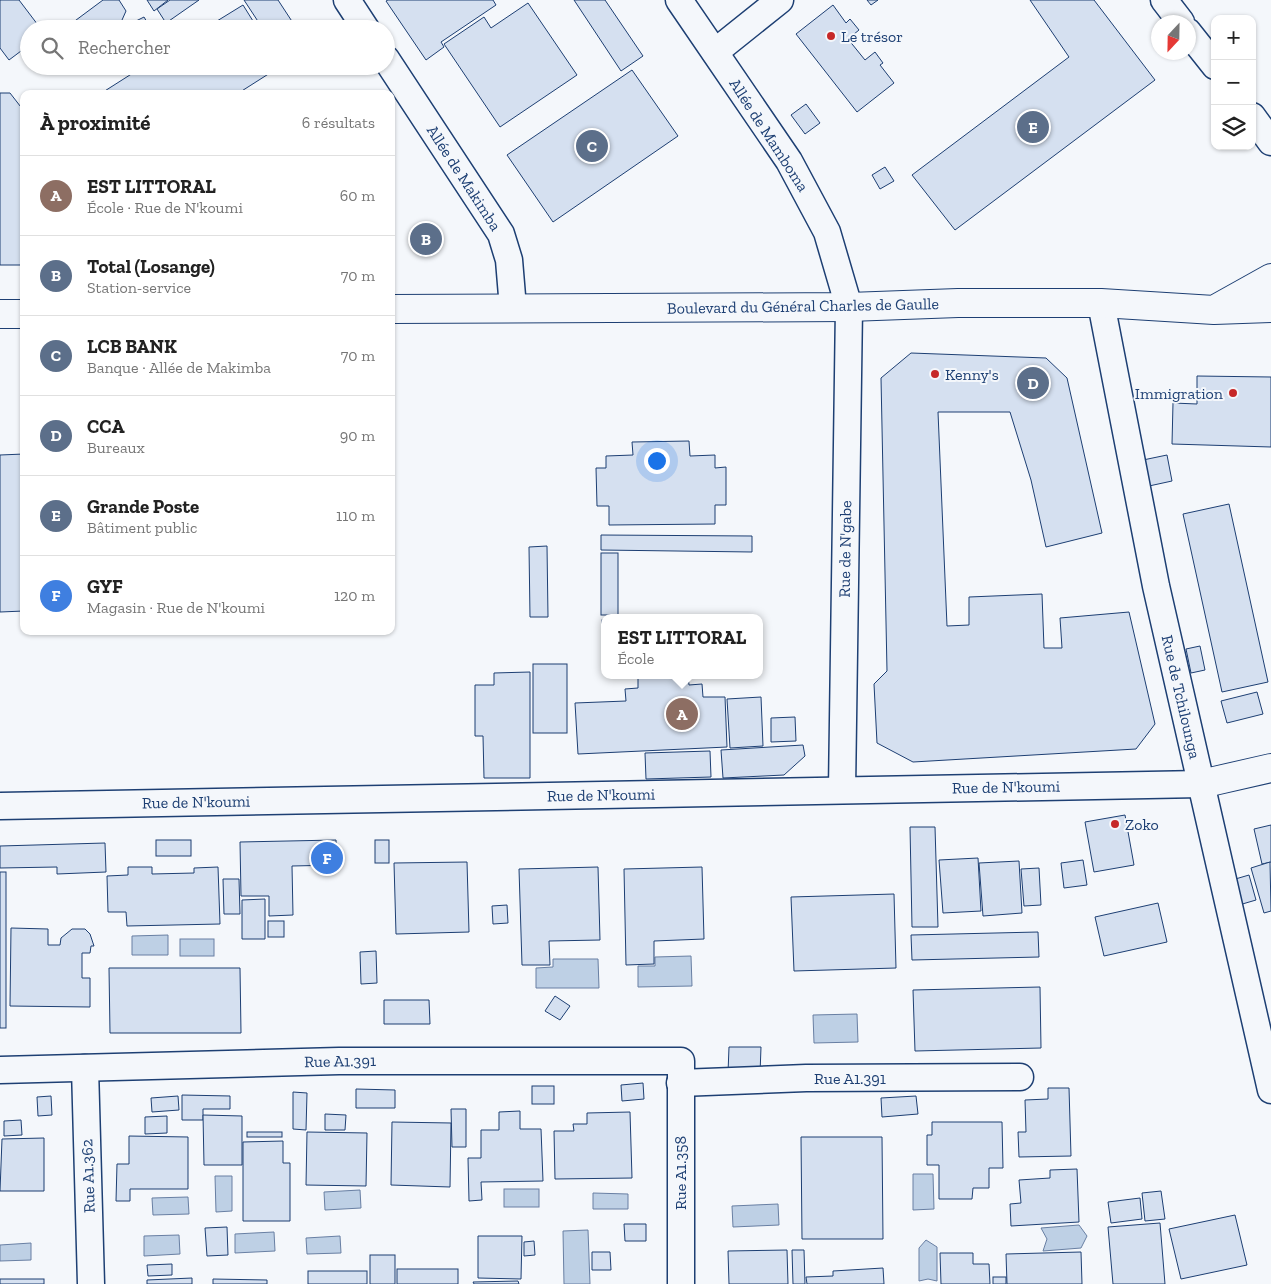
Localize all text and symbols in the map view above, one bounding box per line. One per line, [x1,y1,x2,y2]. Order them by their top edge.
north arrow [1151,15,1196,60]
map controls [1211,15,1256,150]
button: + [1211,15,1256,60]
search box [20,20,395,75]
place label: Le trésor [841,27,903,46]
marker: Le trésor [825,30,837,42]
icon: search [38,34,66,62]
text: Rechercher [78,36,171,59]
button: − [1211,60,1256,105]
street label: Allée de Mamboma [725,75,813,195]
button: layers [1211,105,1256,150]
pin: E [1017,108,1049,146]
text: À proximité [40,110,150,135]
text: 6 résultats [302,113,375,132]
street label: Allée de Makimba [423,122,505,235]
pin: C [576,127,608,165]
text: EST LITTORAL [87,175,216,198]
text: A [51,186,62,205]
text: 60 m [340,186,375,205]
text: École · Rue de N'koumi [87,198,243,217]
pin: B [410,220,442,258]
text: Total (Losange) [87,255,215,278]
text: B [51,266,61,285]
text: 70 m [341,266,375,285]
text: Station-service [87,278,191,297]
street label: Boulevard du Général Charles de Gaulle [667,294,939,318]
text: LCB BANK [87,335,177,358]
text: C [51,346,61,365]
text: 70 m [341,346,375,365]
text: Banque · Allée de Makimba [87,358,271,377]
pin: D [1017,364,1049,402]
place label: Kenny's [945,365,999,384]
marker: Kenny's [929,368,941,380]
place label: Immigration [1135,384,1224,403]
marker: Immigration [1227,387,1239,399]
text: CCA [87,415,125,438]
text: D [50,426,62,445]
text: 90 m [340,426,375,445]
text: Bureaux [87,438,145,457]
your location [644,448,670,474]
text: Grande Poste [87,495,199,518]
street label: Rue de N'gabe [835,500,855,598]
text: E [51,506,61,525]
text: 110 m [336,506,375,525]
text: Bâtiment public [87,518,197,537]
text: GYF [87,575,123,598]
text: F [51,586,61,605]
text: 120 m [334,586,375,605]
text: Magasin · Rue de N'koumi [87,598,265,617]
popup [601,614,763,679]
text: EST LITTORAL [618,626,746,649]
street label: Rue de Tchilounga [1158,633,1205,761]
text: École [618,649,654,668]
pin: A [666,695,698,733]
street label: Rue de N'koumi [952,777,1061,797]
street label: Rue de N'koumi [547,785,656,805]
street label: Rue de N'koumi [142,792,251,812]
place label: Zoko [1125,815,1159,834]
marker: Zoko [1109,818,1121,830]
pin: F [311,839,343,877]
street label: Rue A1.391 [304,1051,376,1071]
street label: Rue A1.391 [814,1069,886,1088]
street label: Rue A1.358 [671,1136,690,1210]
street label: Rue A1.362 [77,1139,99,1213]

